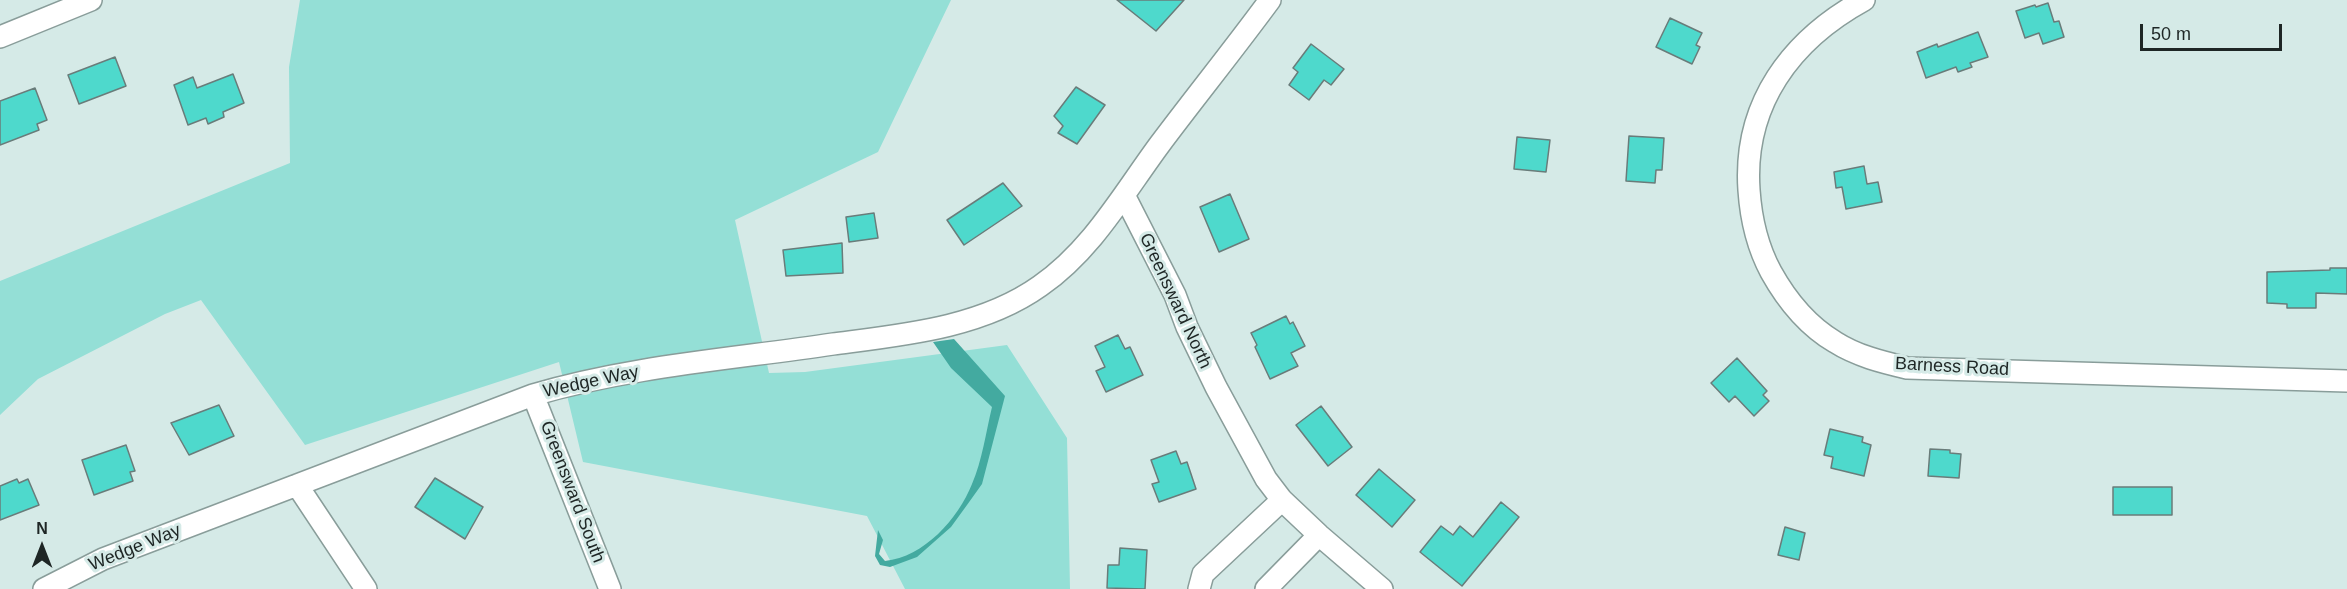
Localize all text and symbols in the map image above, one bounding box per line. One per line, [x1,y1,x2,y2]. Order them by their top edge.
scale bar [2143,12,2286,50]
text: 50 m [2151,24,2191,44]
street label: Greensward North [1134,230,1216,372]
street label: Barness Road [1894,353,2010,381]
street label: Wedge Way [541,361,641,403]
street label: Greensward South [535,418,609,566]
north arrow [12,517,72,577]
text: N [36,520,48,537]
street label: Wedge Way [86,520,184,576]

